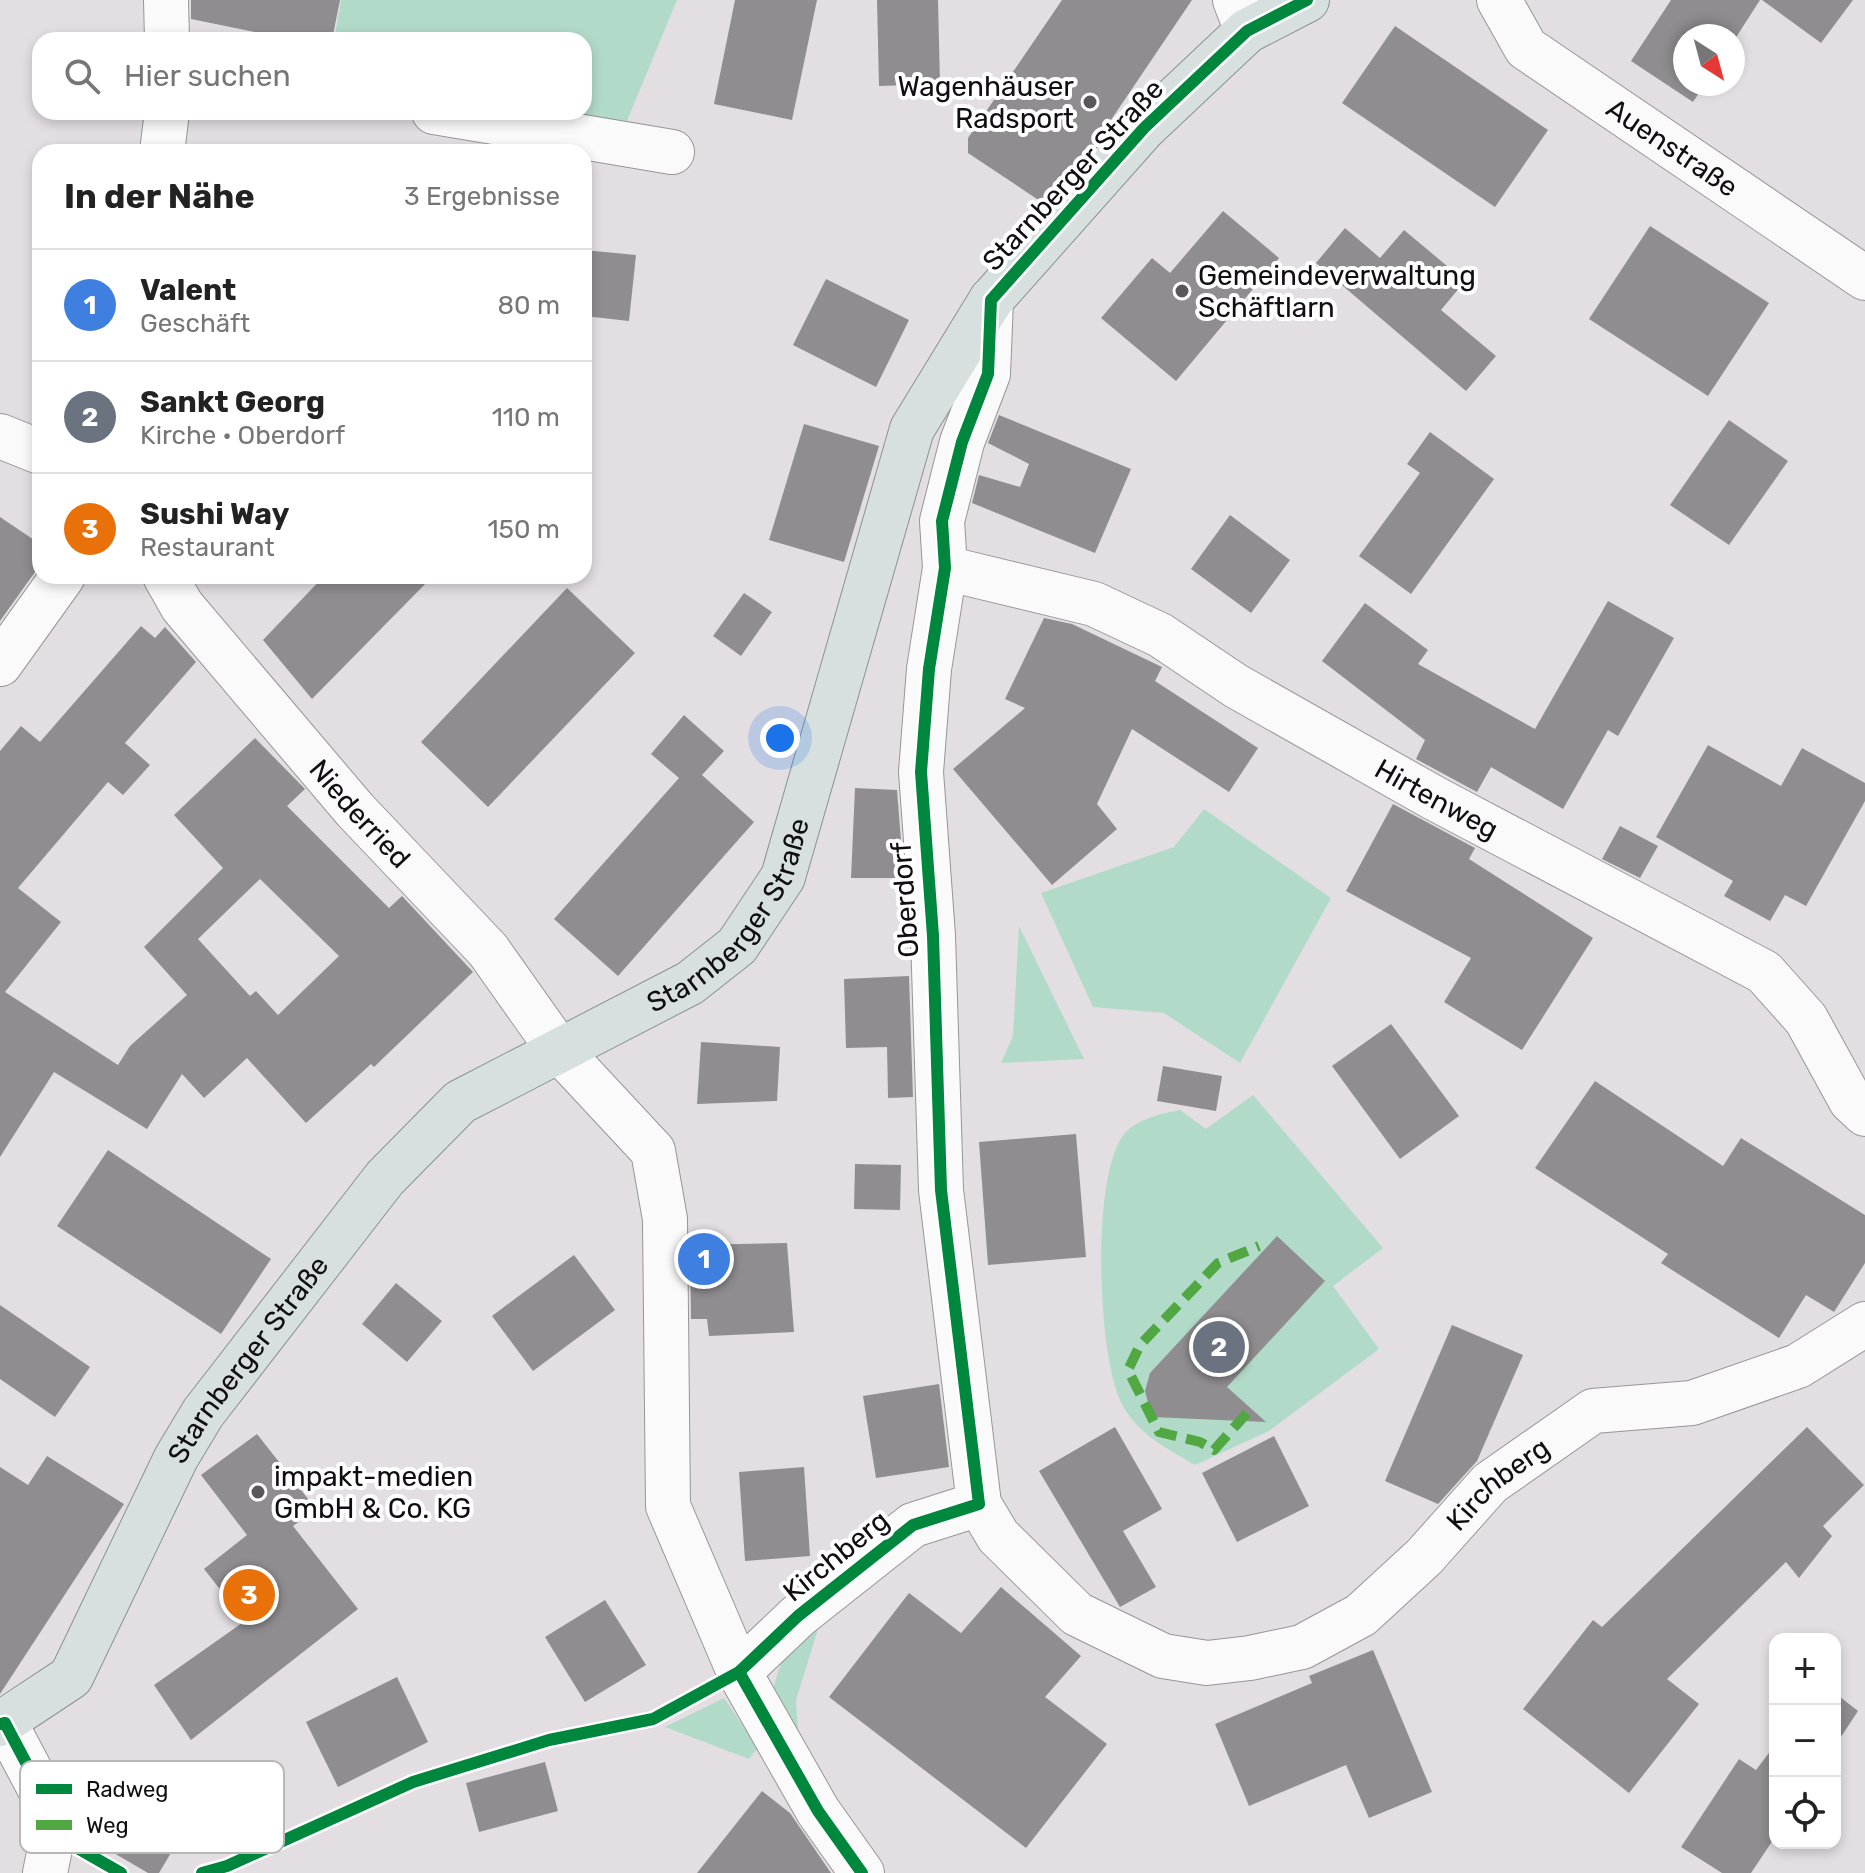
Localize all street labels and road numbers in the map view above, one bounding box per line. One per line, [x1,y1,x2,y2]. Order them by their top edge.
street label: Starnberger Straße [976,72,1170,278]
street label: Auenstraße [1601,91,1744,203]
street label: Hirtenweg [1369,752,1504,845]
street label: Niederried [303,753,418,875]
street label: Starnberger Straße [641,814,816,1019]
street label: Oberdorf [884,841,925,959]
street label: Starnberger Straße [160,1249,335,1469]
street label: Kirchberg [1439,1430,1555,1537]
street label: Kirchberg [777,1504,895,1608]

